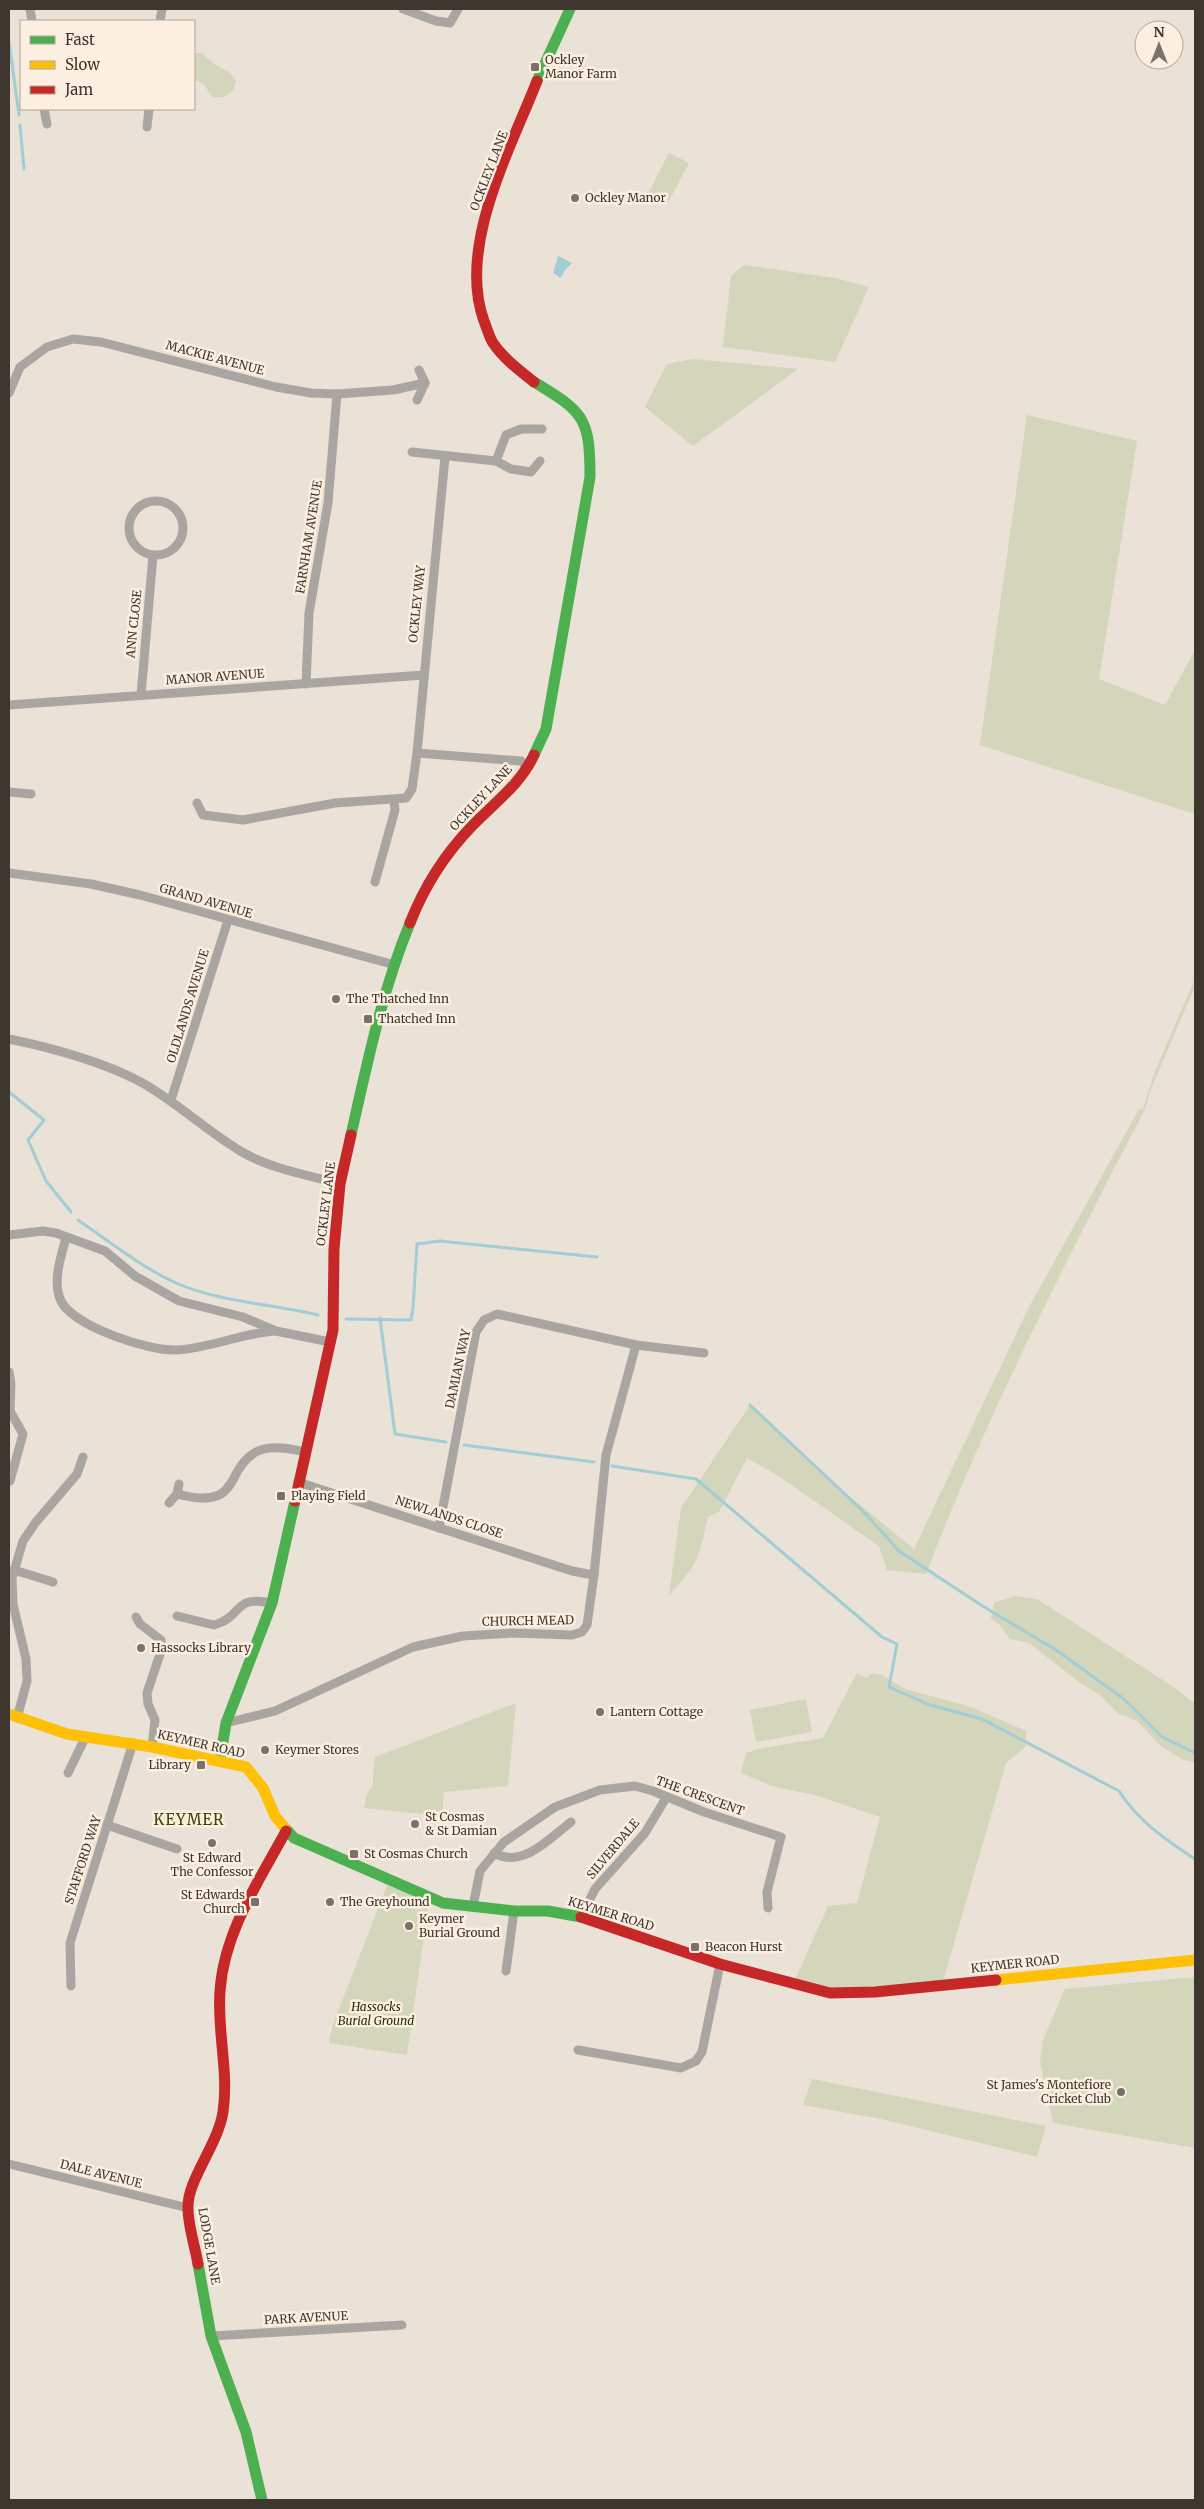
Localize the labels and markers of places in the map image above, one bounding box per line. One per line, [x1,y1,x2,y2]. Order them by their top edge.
place label: Ockley Manor Farm [545,52,617,81]
marker: Ockley Manor Farm [529,61,541,73]
place label: Ockley Manor [585,190,667,205]
marker: Ockley Manor [569,192,581,204]
place label: The Thatched Inn [346,991,449,1006]
marker: The Thatched Inn [330,993,342,1005]
place label: Thatched Inn [378,1011,456,1026]
marker: Thatched Inn [362,1013,374,1025]
place label: Playing Field [291,1488,365,1503]
marker: Playing Field [275,1490,287,1502]
place label: Hassocks Library [151,1640,251,1655]
marker: Hassocks Library [135,1642,147,1654]
place label: Lantern Cottage [610,1704,703,1719]
marker: Lantern Cottage [594,1706,606,1718]
place label: Keymer Stores [275,1742,359,1757]
marker: Keymer Stores [259,1744,271,1756]
place label: Library [148,1757,191,1772]
marker: Library [195,1759,207,1771]
place label: St Cosmas & St Damian [425,1809,497,1838]
marker: St Cosmas & St Damian [409,1818,421,1830]
marker: St Edward The Confessor [206,1837,218,1849]
place label: St Cosmas Church [364,1846,468,1861]
marker: St Cosmas Church [348,1848,360,1860]
place label: St Edward The Confessor [171,1850,254,1879]
place label: St Edwards Church [181,1887,245,1916]
place label: The Greyhound [340,1894,430,1909]
marker: St Edwards Church [249,1896,261,1908]
marker: The Greyhound [324,1896,336,1908]
place label: Keymer Burial Ground [419,1911,500,1940]
marker: Keymer Burial Ground [403,1920,415,1932]
place label: Beacon Hurst [705,1939,783,1954]
marker: Beacon Hurst [689,1941,701,1953]
place label: St James's Montefiore Cricket Club [986,2077,1111,2106]
marker: St James's Montefiore Cricket Club [1115,2086,1127,2098]

